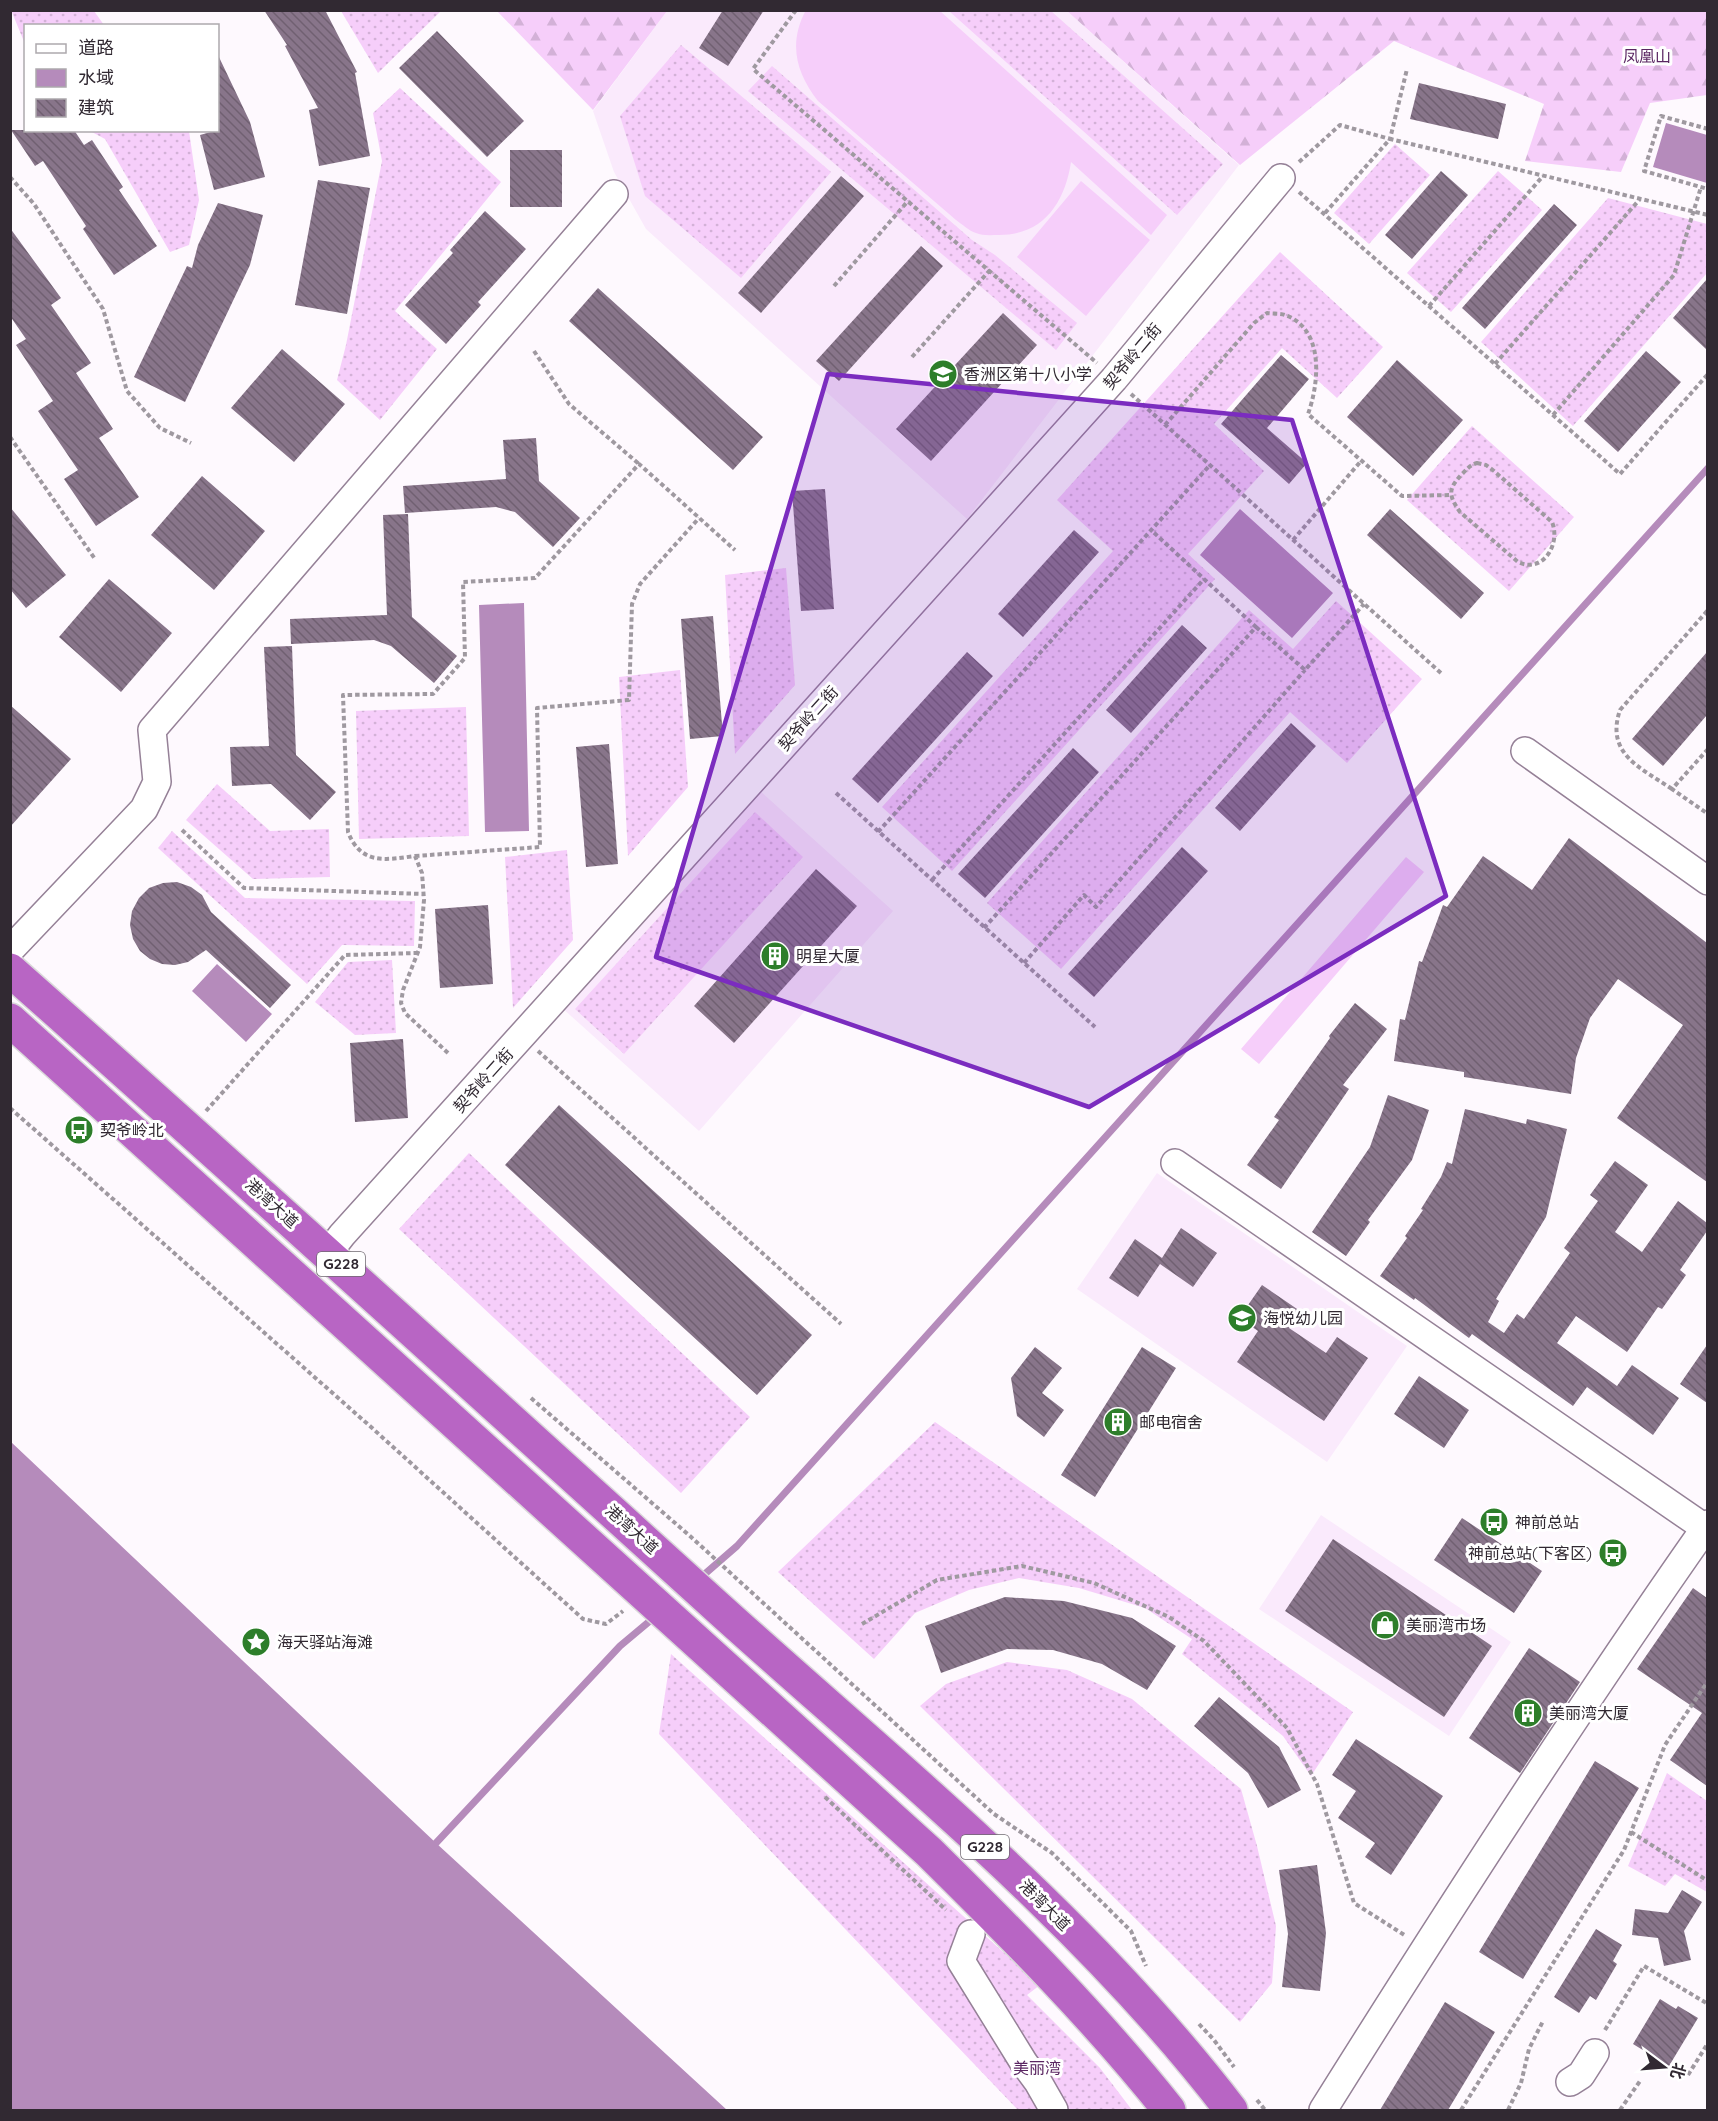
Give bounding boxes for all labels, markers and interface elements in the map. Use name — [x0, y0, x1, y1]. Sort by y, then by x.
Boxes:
legend — [24, 24, 219, 132]
text: 道路 — [78, 36, 114, 59]
park label: 凤凰山 — [1623, 46, 1671, 66]
text: 水域 — [78, 66, 114, 89]
text: 建筑 — [78, 96, 114, 119]
street label: 契爷岭二街 — [1099, 319, 1165, 393]
school or university icon: 香洲区第十八小学 — [927, 358, 959, 390]
place label: 香洲区第十八小学 — [964, 364, 1092, 384]
street label: 契爷岭二街 — [774, 682, 842, 754]
building icon: 明星大厦 — [759, 940, 791, 972]
place label: 明星大厦 — [796, 946, 860, 966]
street label: 契爷岭二街 — [449, 1044, 517, 1116]
bus stop icon: 契爷岭北 — [63, 1114, 95, 1146]
place label: 契爷岭北 — [100, 1120, 164, 1140]
street label: 港湾大道 — [242, 1174, 302, 1232]
road number: G228 — [317, 1252, 365, 1276]
school or university icon: 海悦幼儿园 — [1226, 1302, 1258, 1334]
place label: 海悦幼儿园 — [1263, 1308, 1343, 1328]
building icon: 邮电宿舍 — [1102, 1406, 1134, 1438]
place label: 邮电宿舍 — [1139, 1412, 1203, 1432]
street label: 港湾大道 — [602, 1500, 662, 1558]
bus stop icon: 神前总站 — [1478, 1506, 1510, 1538]
place label: 神前总站 — [1515, 1512, 1579, 1532]
bus stop icon: 神前总站(下客区) — [1597, 1537, 1629, 1569]
place label: 神前总站(下客区) — [1468, 1543, 1592, 1563]
shop icon: 美丽湾市场 — [1369, 1609, 1401, 1641]
place label: 美丽湾市场 — [1406, 1615, 1486, 1635]
place icon: 海天驿站海滩 — [240, 1626, 272, 1658]
place label: 海天驿站海滩 — [277, 1632, 373, 1652]
building icon: 美丽湾大厦 — [1512, 1697, 1544, 1729]
place label: 美丽湾大厦 — [1549, 1703, 1629, 1723]
road number: G228 — [961, 1835, 1009, 1859]
street label: 港湾大道 — [1015, 1875, 1075, 1935]
north arrow — [1634, 2037, 1694, 2097]
park label: 美丽湾 — [1013, 2058, 1061, 2078]
text: 北 — [1667, 2061, 1690, 2082]

